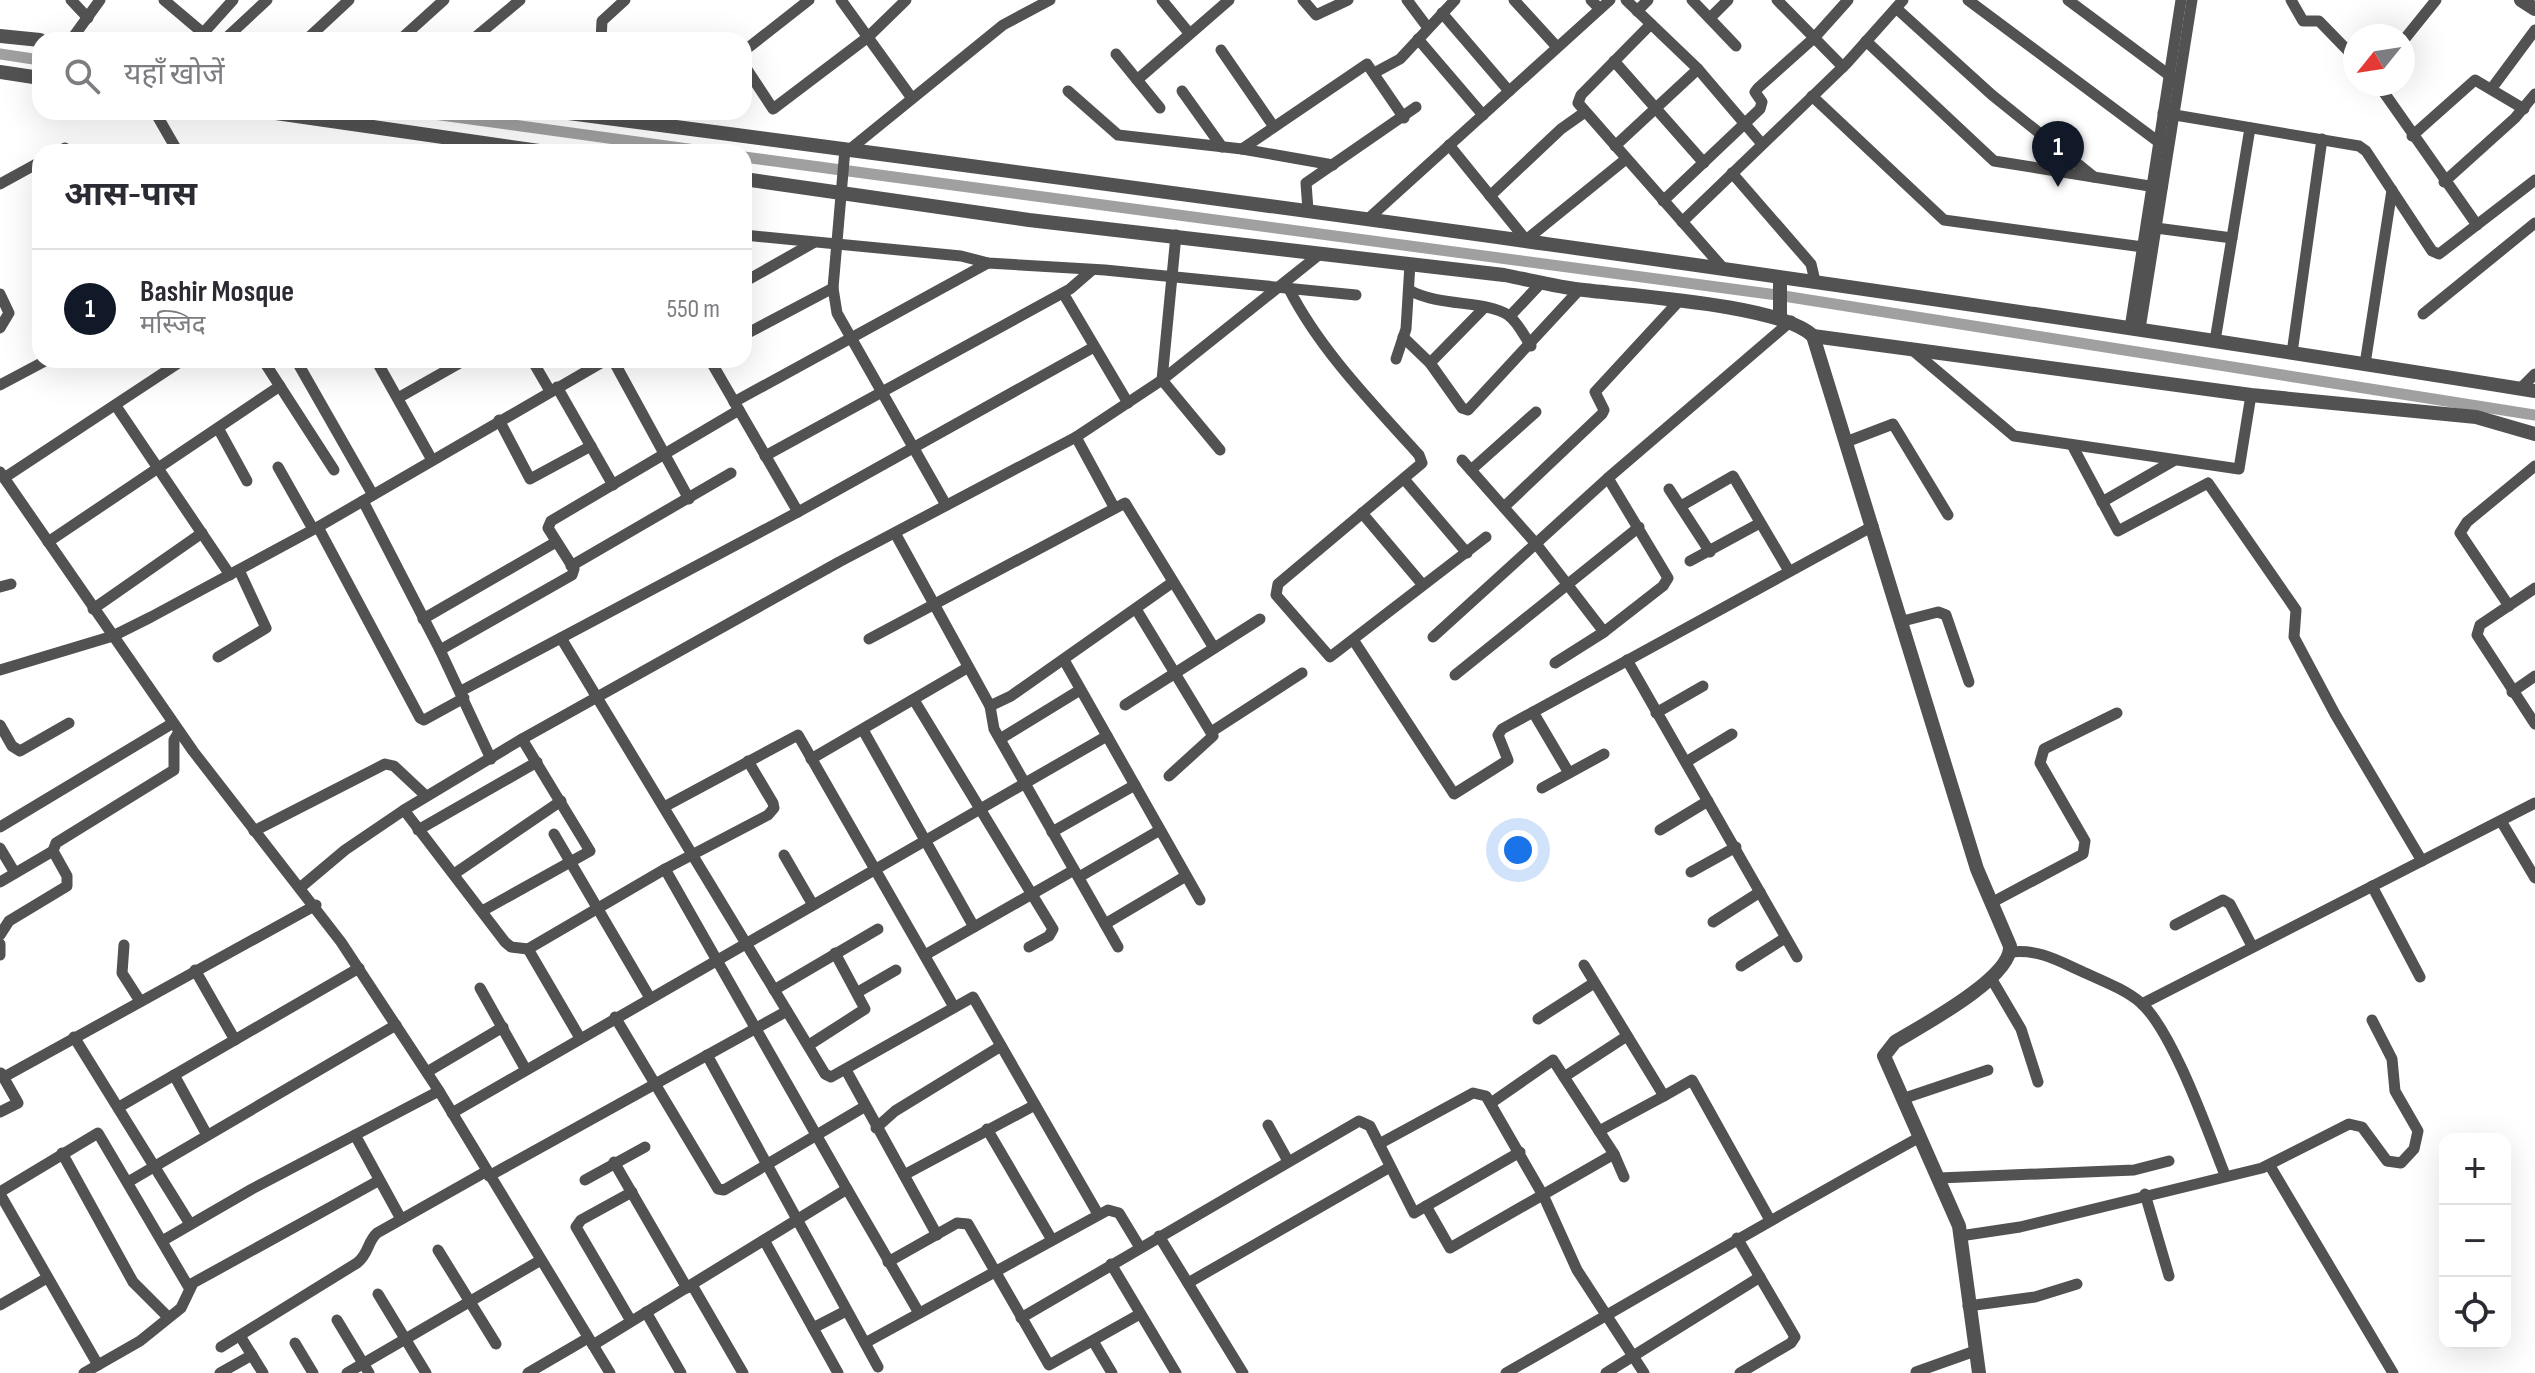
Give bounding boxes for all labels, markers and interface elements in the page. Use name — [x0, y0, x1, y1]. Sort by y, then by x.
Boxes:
north arrow — [2343, 24, 2415, 96]
search box — [32, 32, 752, 120]
icon: search — [60, 54, 104, 98]
text: यहाँ खोजें — [124, 57, 224, 93]
pin: 1 — [2032, 121, 2084, 187]
text: आस-पास — [64, 174, 197, 215]
text: Bashir Mosque — [140, 274, 294, 310]
text: 1 — [85, 294, 95, 325]
text: 550 m — [667, 294, 720, 325]
text: मस्जिद — [140, 310, 206, 341]
your location — [1498, 830, 1538, 870]
map controls — [2439, 1133, 2511, 1349]
button: + — [2439, 1133, 2511, 1205]
button: − — [2439, 1205, 2511, 1277]
button: locate — [2439, 1277, 2511, 1349]

